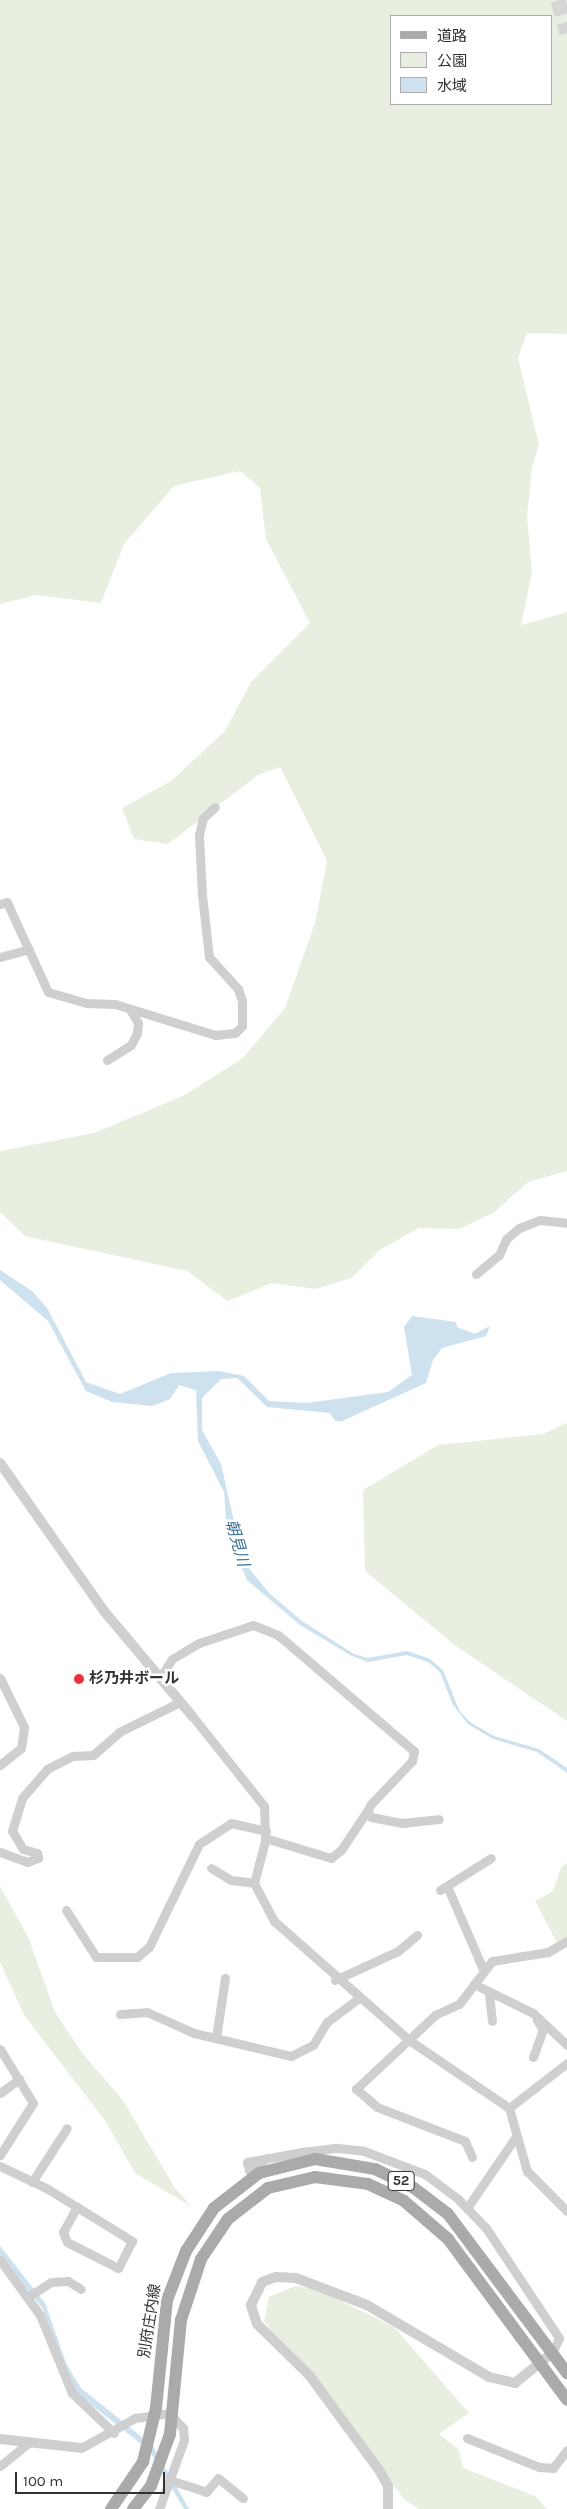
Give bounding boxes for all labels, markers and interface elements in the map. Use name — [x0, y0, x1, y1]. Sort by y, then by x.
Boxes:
legend — [390, 15, 552, 105]
text: 道路 — [437, 27, 467, 45]
text: 公園 — [437, 52, 467, 70]
text: 水域 — [437, 77, 467, 95]
water label: 朝見川 — [221, 1517, 253, 1569]
place label: 杉乃井ボール — [89, 1670, 179, 1688]
marker: 杉乃井ボール — [73, 1673, 85, 1685]
road number: 52 — [387, 2170, 415, 2192]
street label: 別府庄内線 — [135, 2283, 165, 2359]
scale bar — [18, 2462, 168, 2494]
text: 100 m — [23, 2472, 63, 2490]

